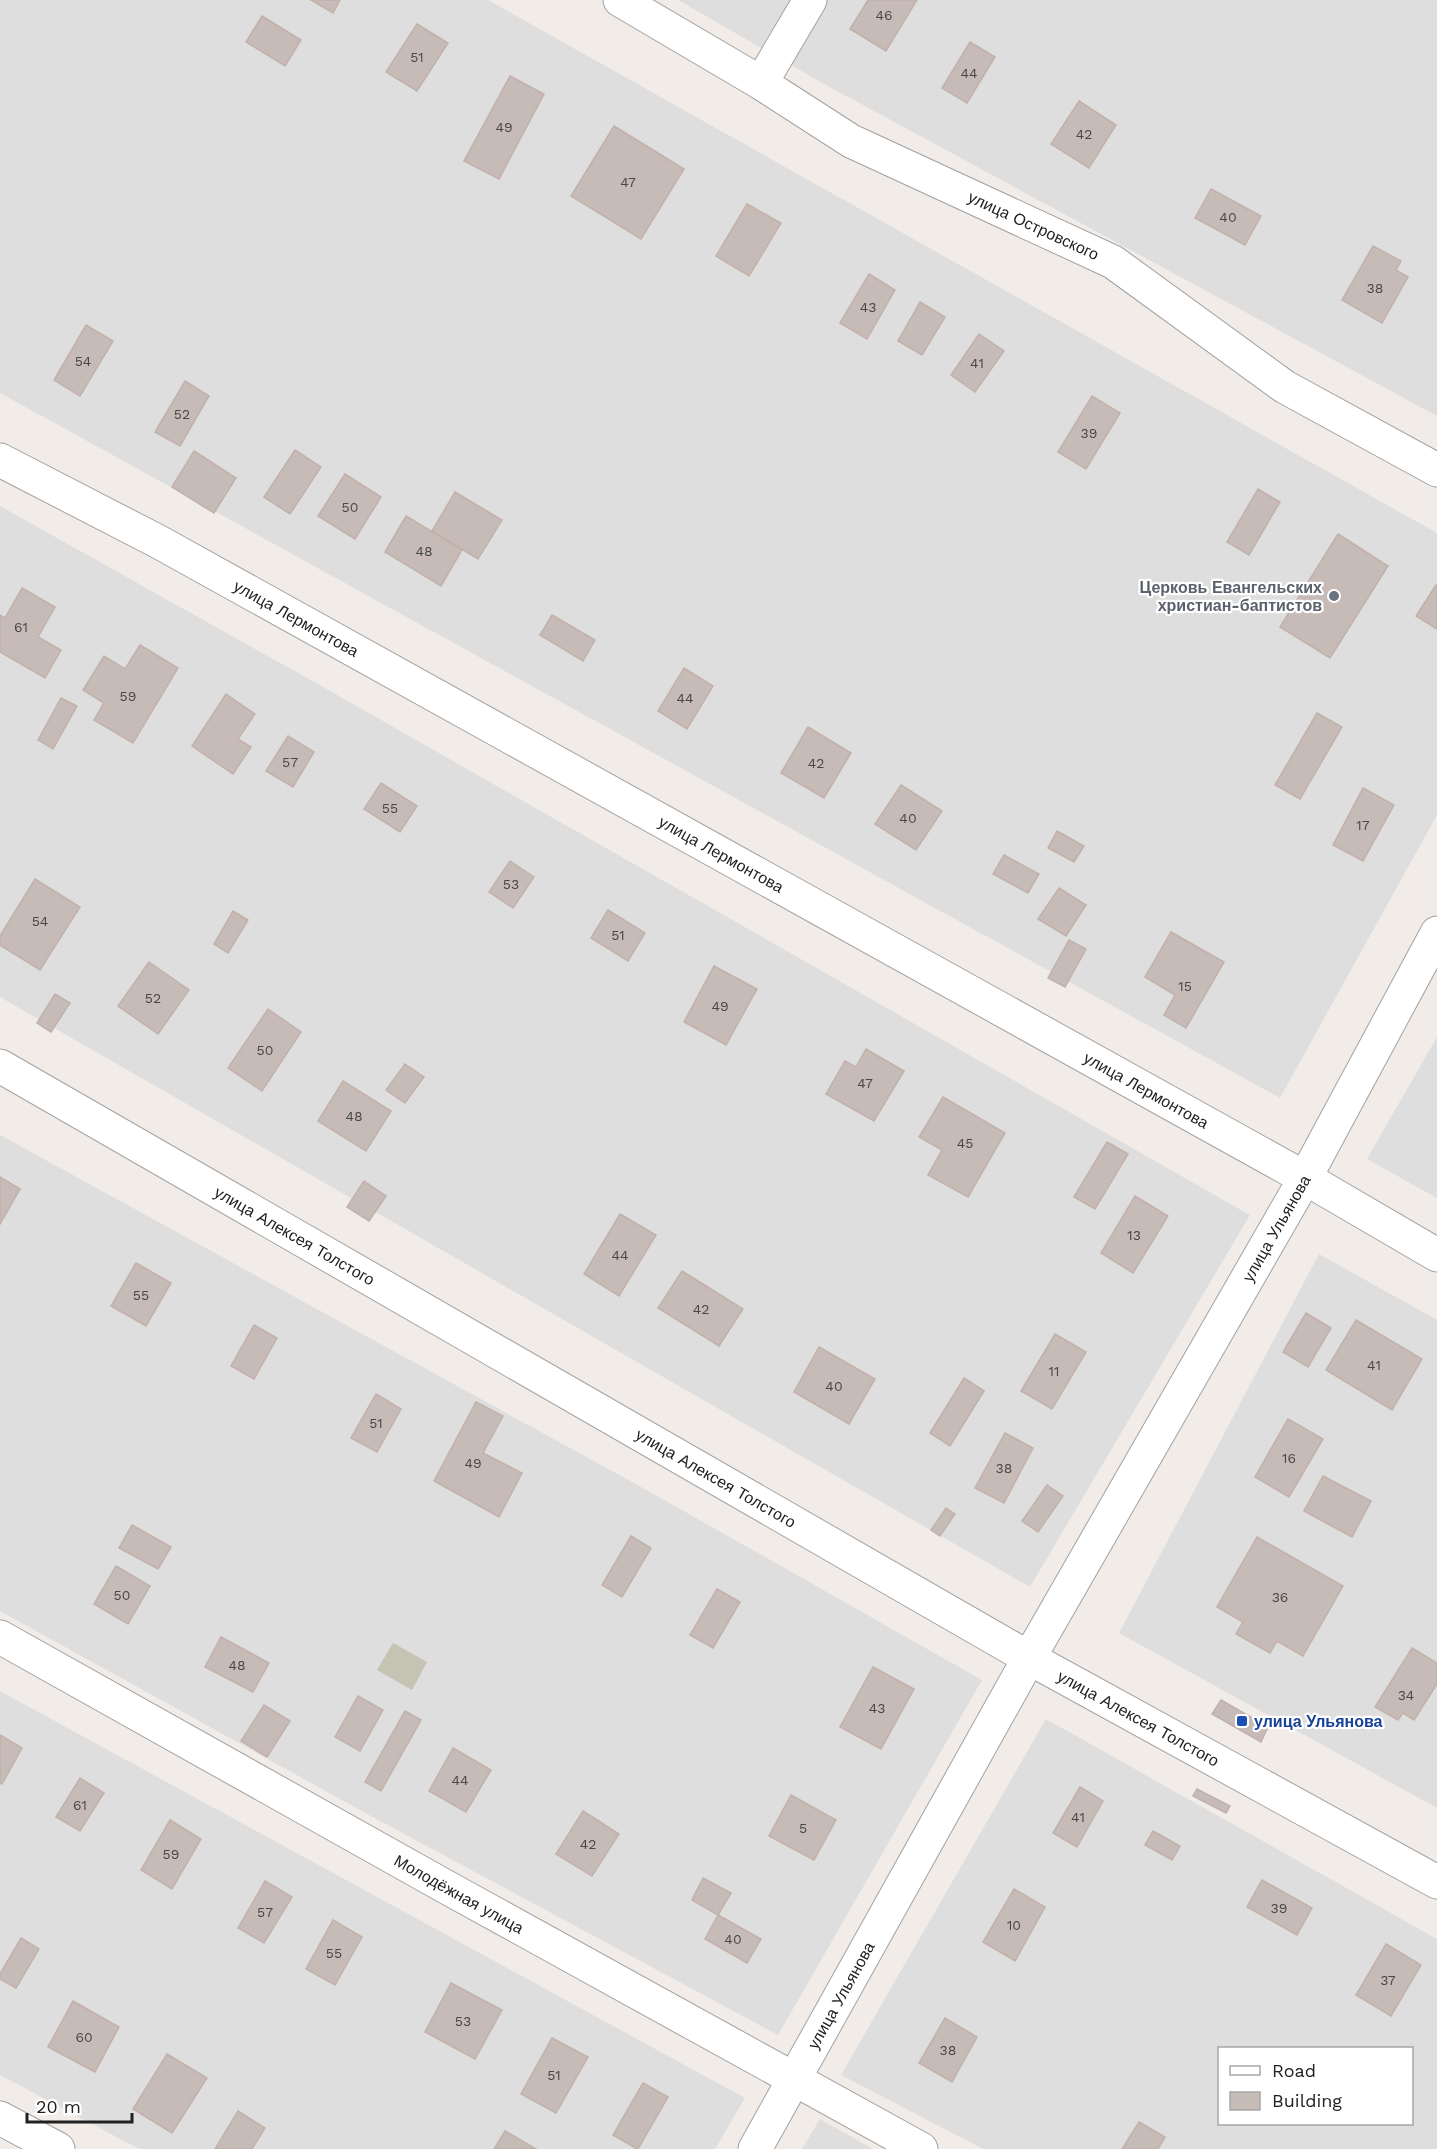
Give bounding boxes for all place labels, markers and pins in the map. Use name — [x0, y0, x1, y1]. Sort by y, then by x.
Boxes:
place label: Церковь Евангельских христиан-баптистов — [1140, 578, 1322, 615]
marker: Церковь Евангельских христиан-баптистов — [1327, 589, 1341, 603]
place label: улица Ульянова — [1254, 1712, 1383, 1731]
marker: улица Ульянова — [1235, 1714, 1249, 1728]

